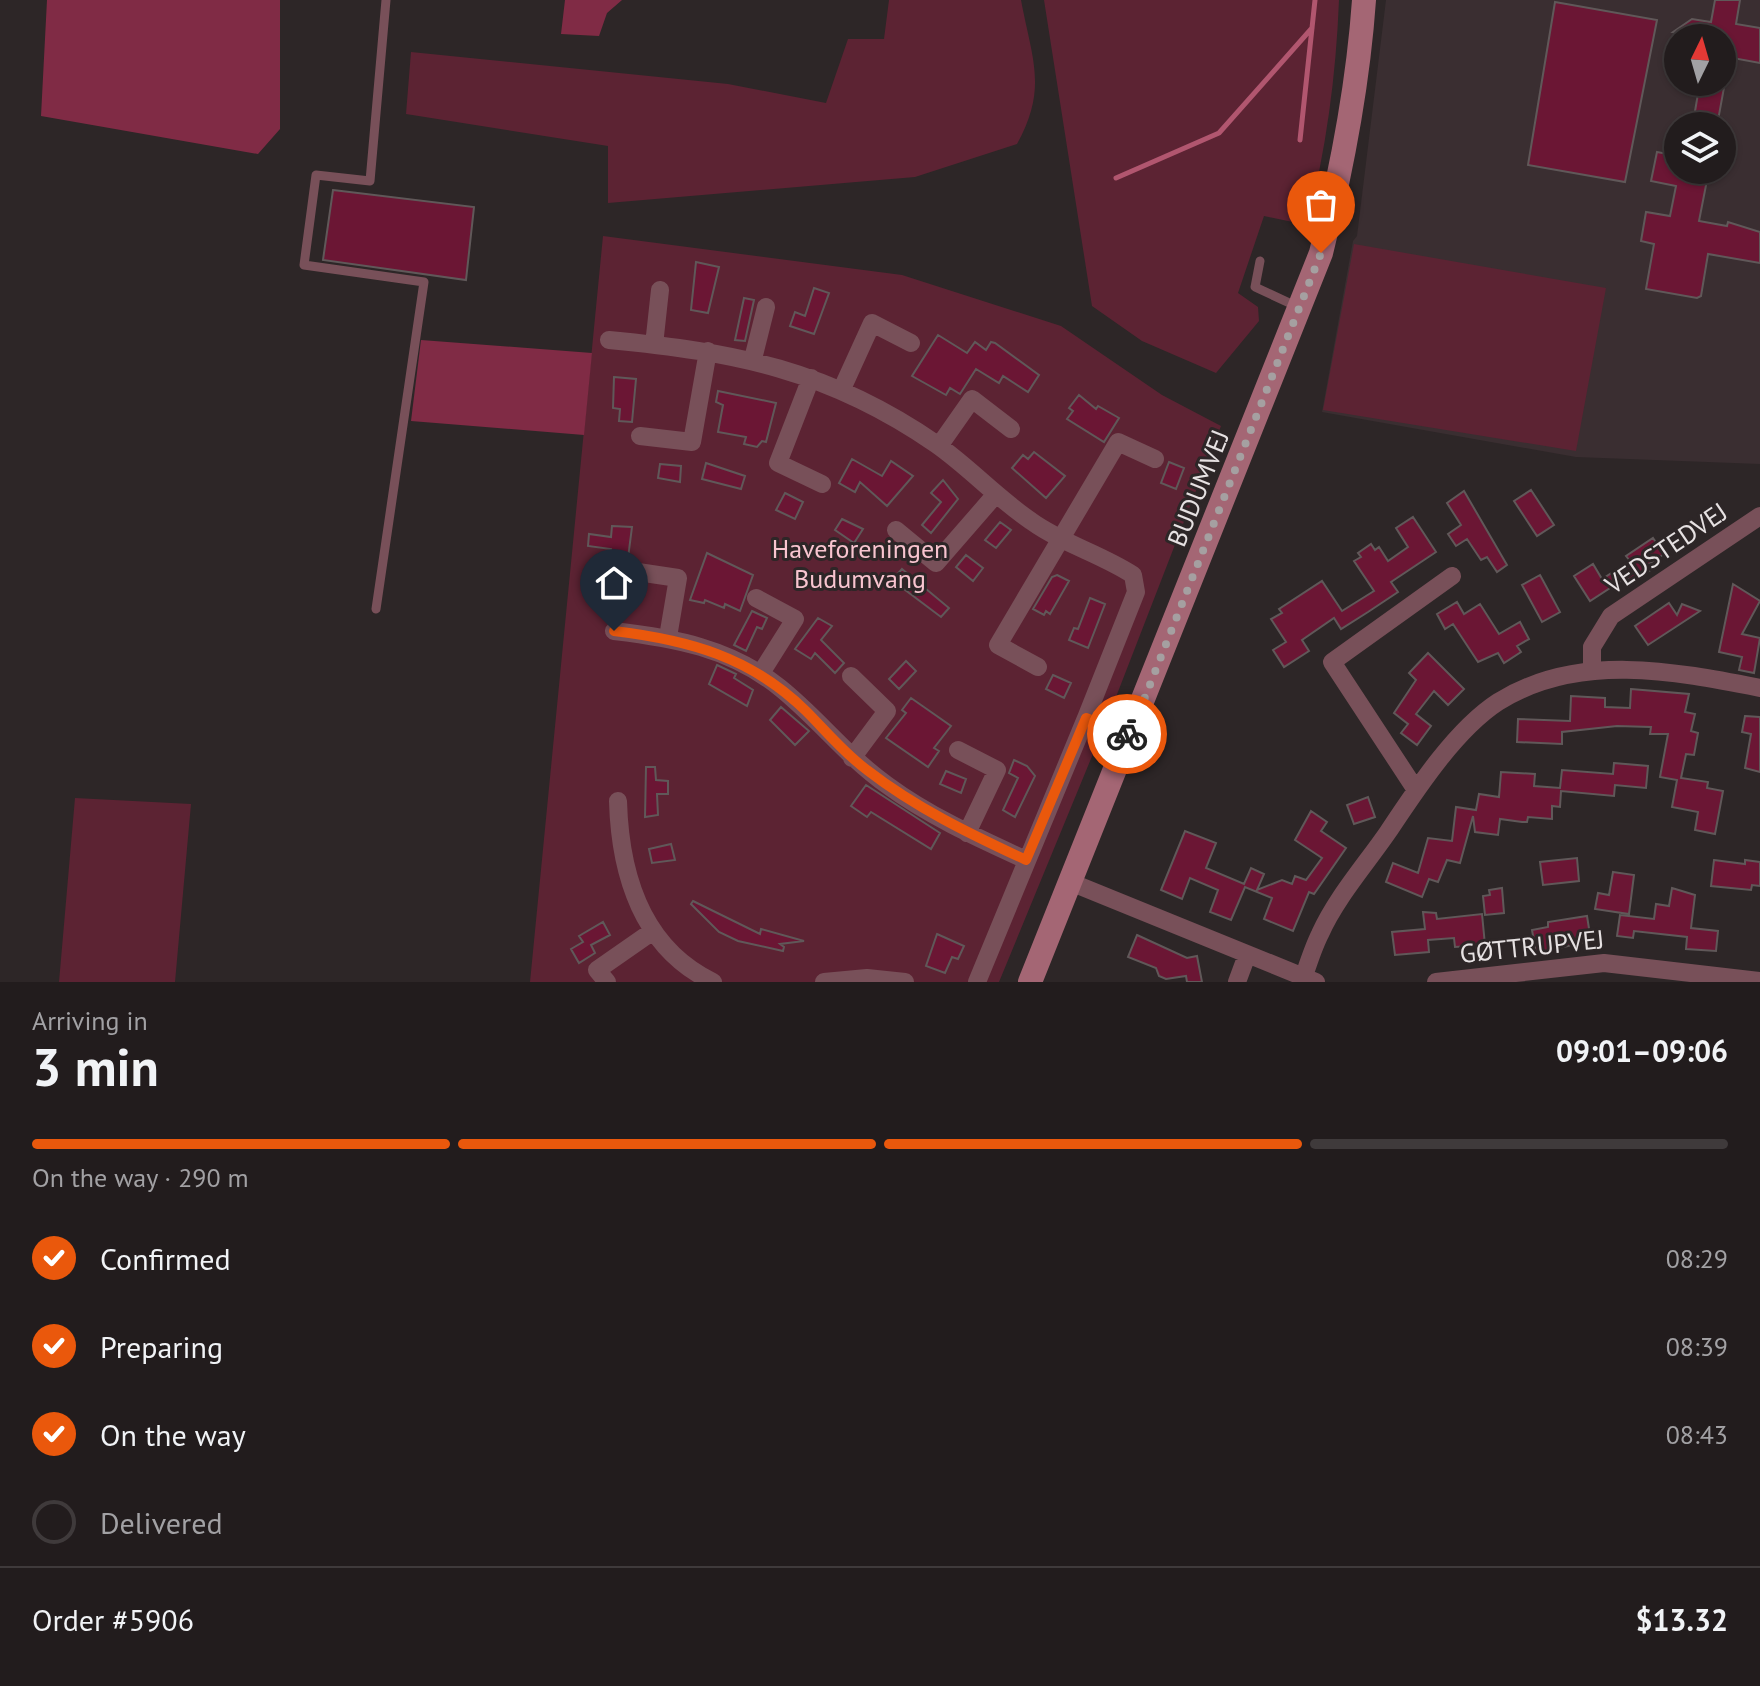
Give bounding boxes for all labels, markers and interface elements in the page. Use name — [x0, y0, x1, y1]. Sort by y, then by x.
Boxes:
north arrow — [1664, 24, 1736, 96]
map controls — [1664, 24, 1736, 184]
button: layers — [1664, 112, 1736, 184]
pin — [1287, 171, 1355, 253]
icon: bag — [1299, 183, 1343, 227]
street label: BUDUMVEJ — [1160, 425, 1236, 551]
street label: VEDSTEDVEJ — [1598, 495, 1733, 602]
park label: Haveforeningen Budumvang — [772, 532, 948, 595]
pin — [580, 549, 648, 631]
icon: home — [592, 561, 636, 605]
courier — [1087, 694, 1167, 774]
icon: bike — [1105, 712, 1149, 756]
street label: GØTTRUPVEJ — [1458, 922, 1606, 970]
text: Arriving in — [32, 1004, 148, 1037]
text: 09:01–09:06 — [1556, 1031, 1728, 1070]
text: 3 min — [32, 1033, 159, 1100]
text: On the way · 290 m — [32, 1161, 249, 1194]
icon: check — [32, 1236, 76, 1280]
text: Confirmed — [100, 1239, 231, 1278]
text: 08:29 — [1666, 1242, 1728, 1275]
icon: check — [32, 1324, 76, 1368]
text: Preparing — [100, 1327, 223, 1366]
text: 08:39 — [1666, 1330, 1728, 1363]
icon: check — [32, 1412, 76, 1456]
text: On the way — [100, 1415, 246, 1454]
text: 08:43 — [1666, 1418, 1728, 1451]
text: Delivered — [100, 1503, 223, 1542]
text: Order #5906 — [32, 1600, 194, 1639]
text: $13.32 — [1636, 1600, 1728, 1639]

